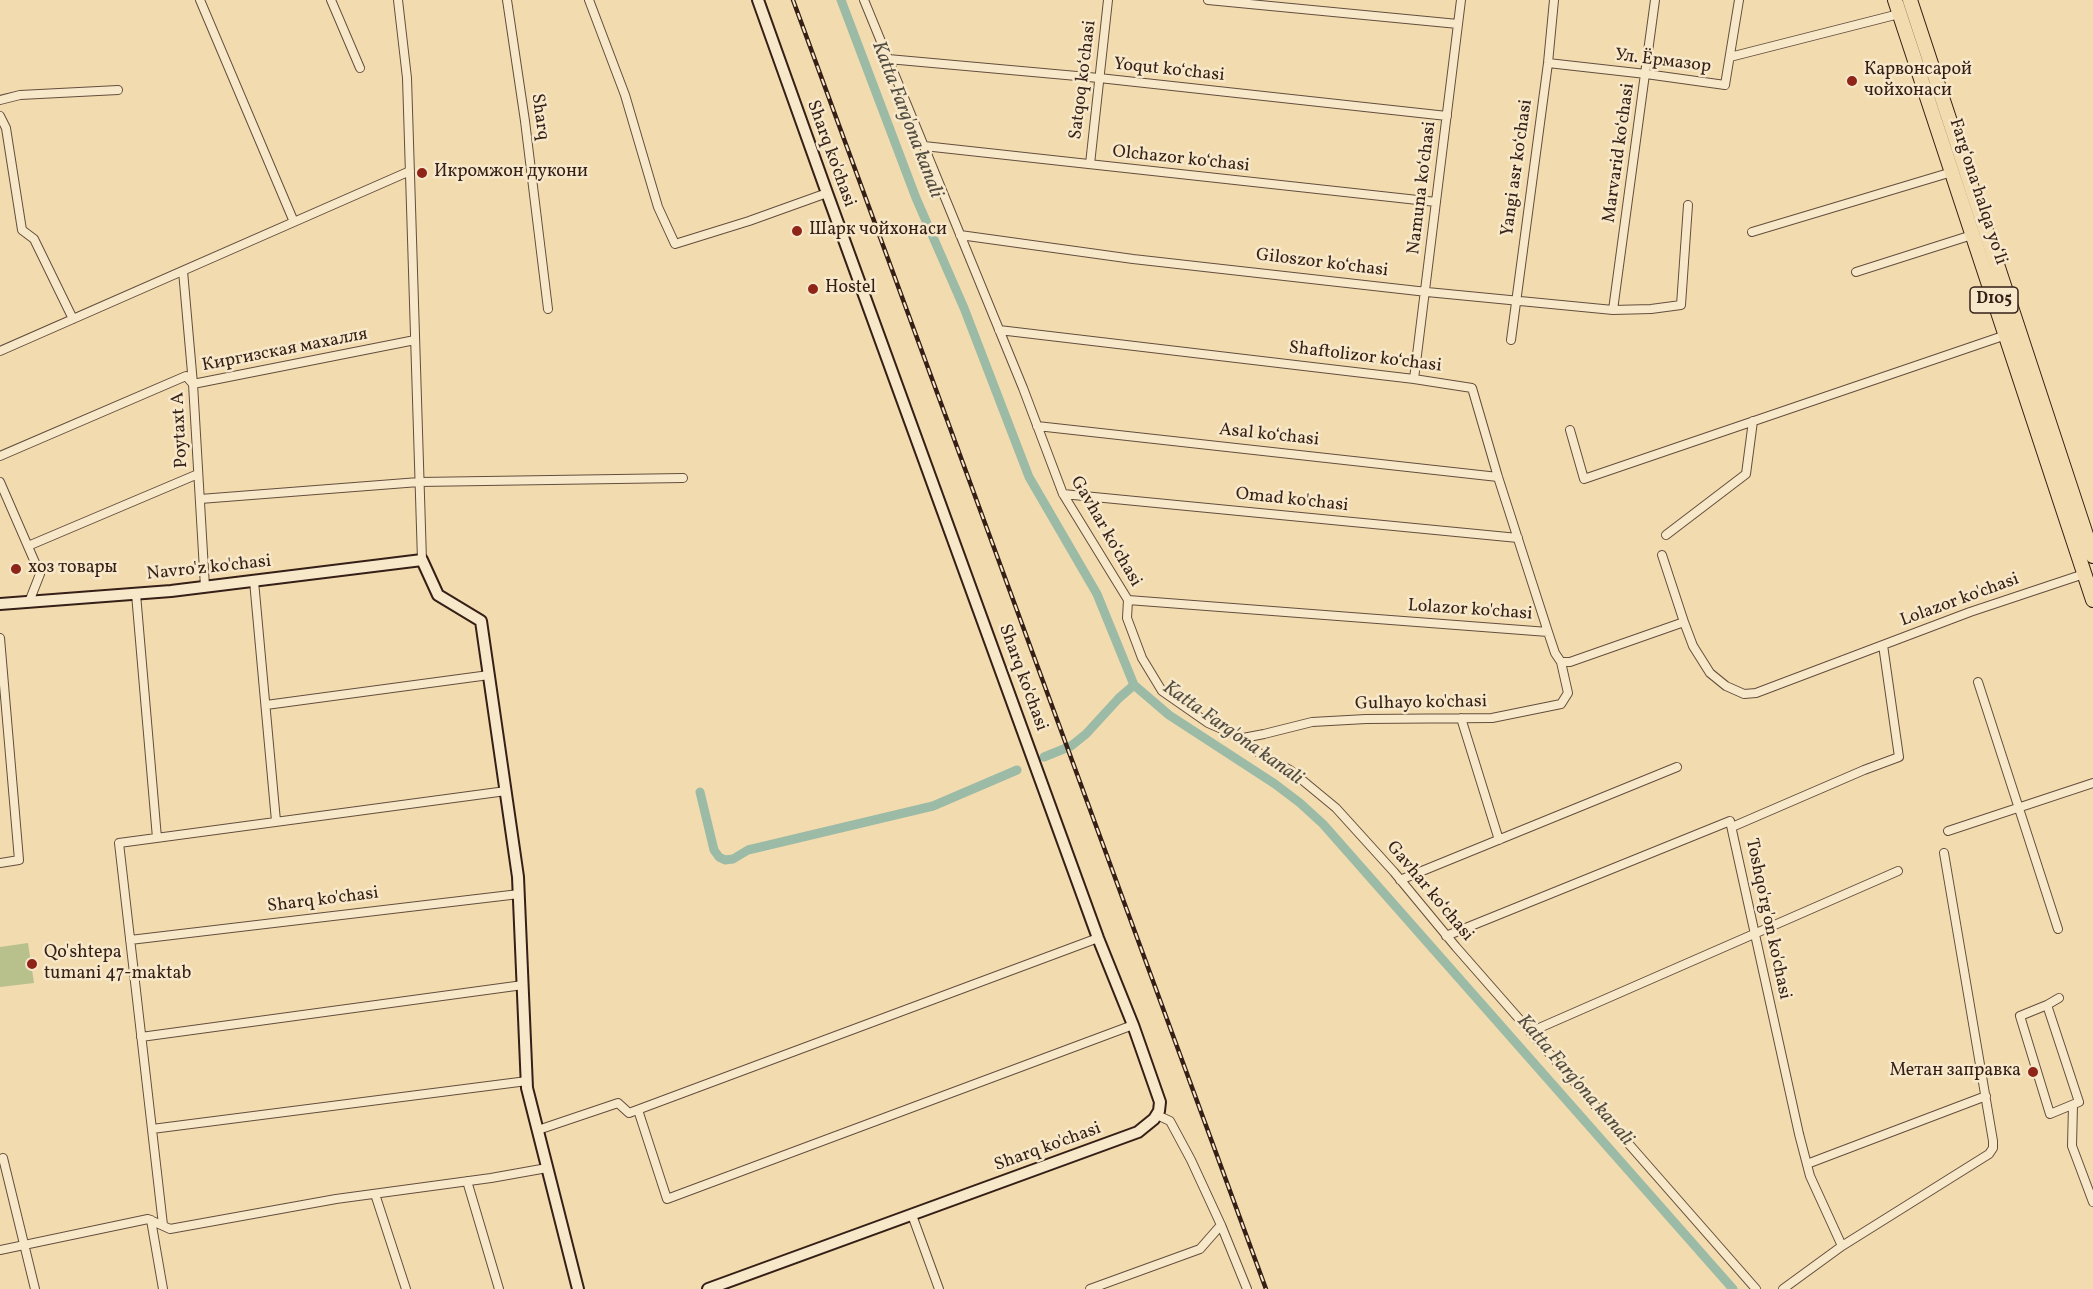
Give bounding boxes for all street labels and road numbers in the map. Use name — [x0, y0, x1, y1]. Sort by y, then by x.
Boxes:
street label: Satqoq koʻchasi — [1066, 19, 1102, 141]
street label: Ул. Ёрмазор — [1614, 45, 1712, 79]
street label: Yoqut koʻchasi — [1112, 54, 1226, 88]
street label: Marvarid koʻchasi — [1600, 82, 1640, 224]
street label: Sharq — [525, 92, 553, 142]
street label: Sharq ko'chasi — [801, 98, 859, 210]
street label: Yangi asr koʻchasi — [1498, 98, 1538, 238]
street label: Farg‘ona halqa yo‘li — [1943, 116, 2011, 268]
street label: Namuna koʻchasi — [1404, 120, 1442, 256]
street label: Olchazor koʻchasi — [1111, 142, 1251, 178]
street label: Giloszor koʻchasi — [1255, 245, 1389, 283]
road number: D105 — [1970, 287, 2018, 313]
street label: Киргизская махалля — [200, 324, 370, 378]
street label: Shaftolizor koʻchasi — [1287, 338, 1443, 378]
street label: Poytaxt A — [168, 391, 194, 469]
street label: Asal koʻchasi — [1218, 420, 1320, 452]
street label: Gavhar koʻchasi — [1065, 473, 1145, 591]
street label: Omad ko'chasi — [1235, 484, 1349, 518]
street label: Navro'z ko'chasi — [146, 552, 272, 586]
street label: Lolazor ko'chasi — [1898, 569, 2022, 633]
street label: Lolazor ko'chasi — [1407, 596, 1533, 626]
street label: Sharq ko'chasi — [993, 622, 1051, 734]
street label: Gulhayo ko'chasi — [1355, 692, 1487, 716]
street label: Toshqo'rg'on ko'chasi — [1739, 836, 1795, 1002]
street label: Gavhar koʻchasi — [1381, 837, 1477, 947]
street label: Sharq ko'chasi — [266, 883, 380, 919]
street label: Sharq ko'chasi — [992, 1119, 1104, 1177]

